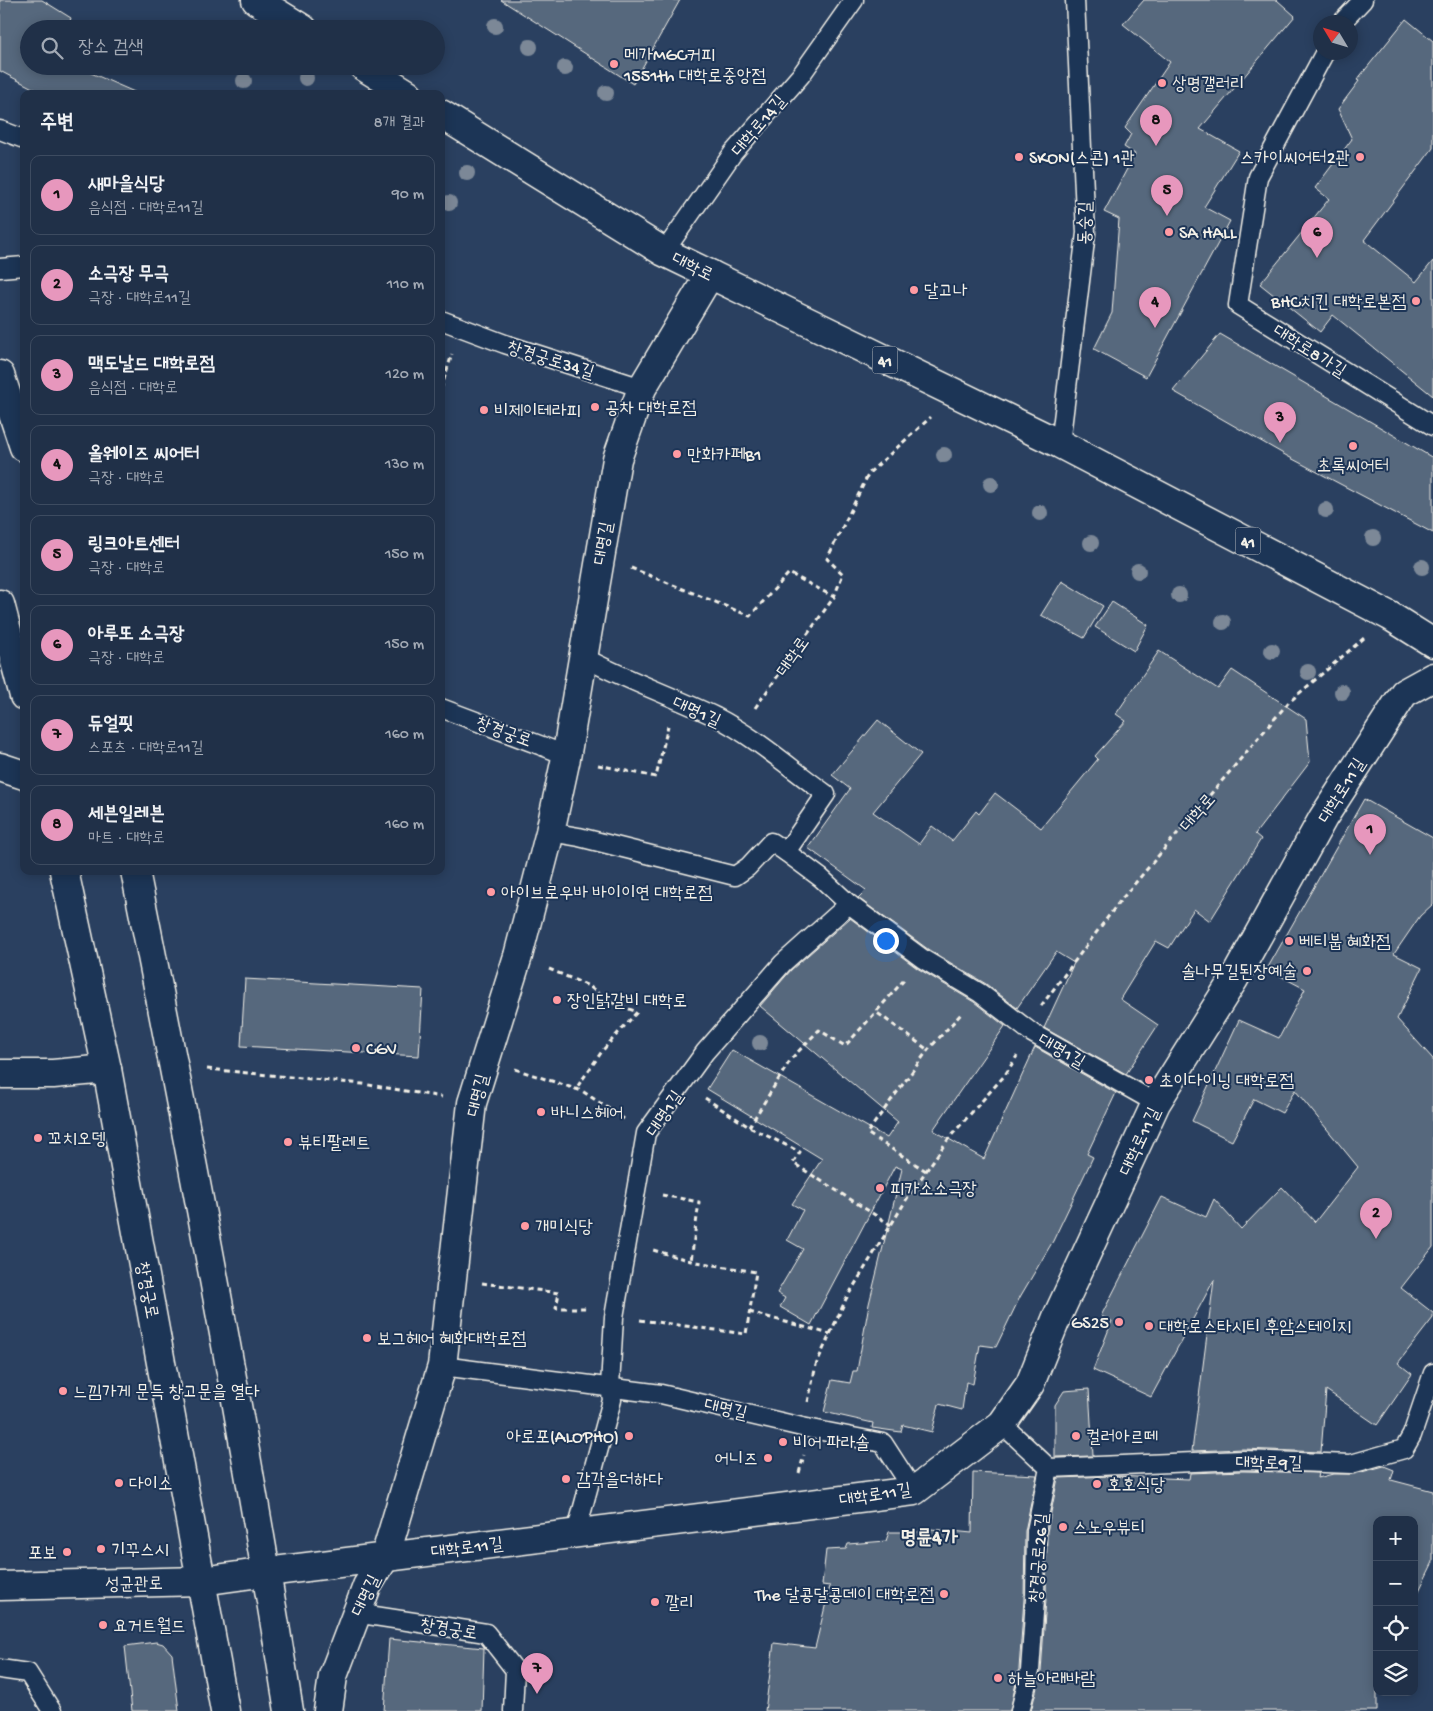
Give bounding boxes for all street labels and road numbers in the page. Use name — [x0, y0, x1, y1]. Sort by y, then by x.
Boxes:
street label: 대학로14길 — [728, 91, 792, 162]
street label: 동숭길 — [1076, 201, 1097, 245]
street label: 대학로 — [668, 249, 716, 287]
street label: 대학로8가길 — [1268, 321, 1350, 383]
street label: 창경궁로34길 — [504, 338, 597, 385]
road number: 41 — [872, 346, 898, 374]
street label: 대명길 — [590, 520, 619, 567]
road number: 41 — [1236, 528, 1260, 554]
street label: 대학로 — [773, 634, 815, 681]
street label: 대명1길 — [669, 693, 724, 733]
street label: 창경궁로 — [472, 714, 534, 753]
street label: 대학로11길 — [1315, 755, 1371, 828]
street label: 대학로 — [1177, 790, 1221, 837]
street label: 대명1길 — [1034, 1030, 1088, 1074]
street label: 대명길 — [464, 1071, 495, 1119]
street label: 대명1길 — [643, 1087, 689, 1141]
street label: 대학로11길 — [1116, 1104, 1166, 1179]
street label: 창경궁로 — [130, 1260, 161, 1321]
street label: 대명길 — [702, 1395, 749, 1426]
street label: 대학로9길 — [1235, 1453, 1303, 1476]
street label: 대학로11길 — [838, 1480, 913, 1513]
street label: 창경궁로26길 — [1027, 1512, 1054, 1604]
street label: 대학로11길 — [430, 1535, 505, 1564]
street label: 대명길 — [348, 1572, 386, 1620]
street label: 성균관로 — [105, 1574, 163, 1597]
street label: 창경궁로 — [418, 1616, 479, 1645]

